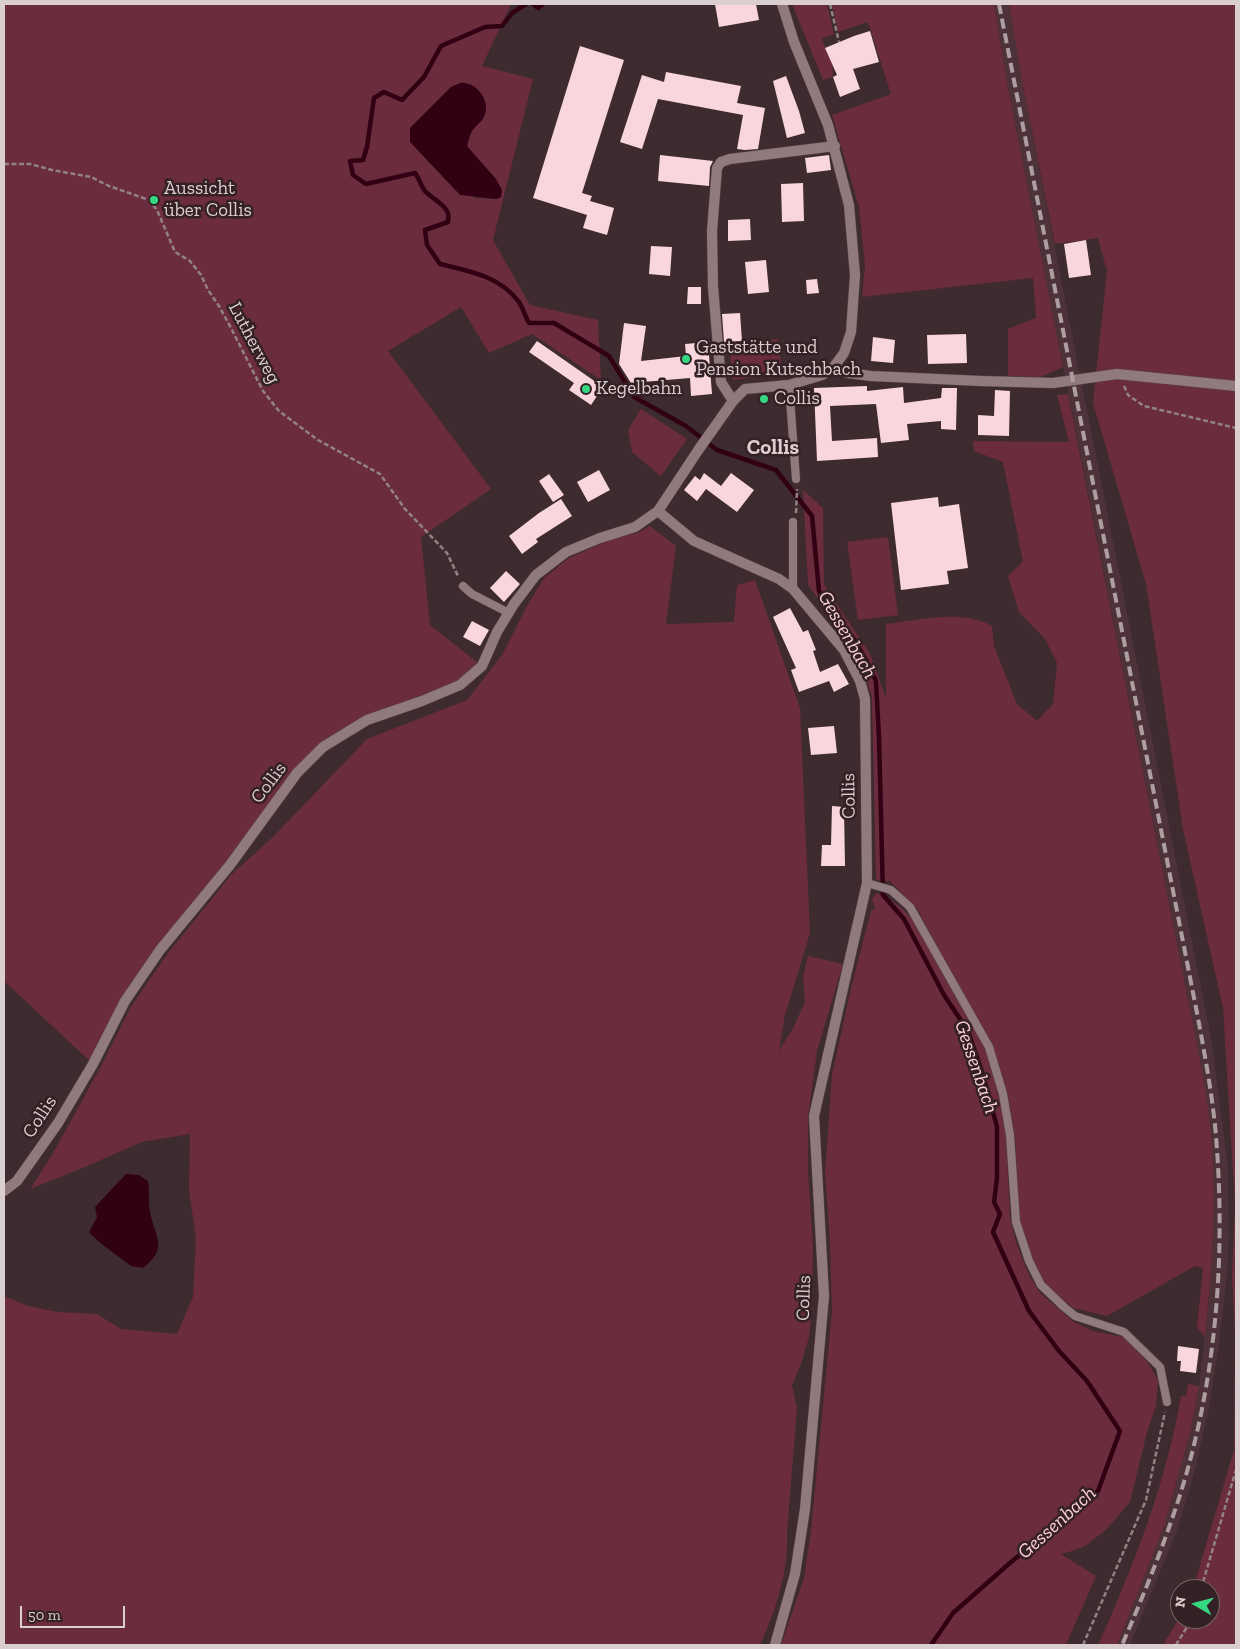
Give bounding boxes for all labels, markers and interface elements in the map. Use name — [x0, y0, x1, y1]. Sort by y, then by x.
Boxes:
place label: Aussicht über Collis — [164, 178, 252, 222]
marker: Aussicht über Collis — [148, 194, 160, 206]
street label: Lutherweg — [223, 298, 285, 388]
place label: Gaststätte und Pension Kutschbach — [696, 337, 861, 381]
marker: Gaststätte und Pension Kutschbach — [680, 353, 692, 365]
place label: Kegelbahn — [596, 378, 682, 400]
marker: Kegelbahn — [580, 383, 592, 395]
place label: Collis — [774, 388, 820, 410]
marker: Collis — [758, 393, 770, 405]
district label: Collis — [747, 435, 799, 461]
water label: Gessenbach — [812, 587, 882, 683]
street label: Collis — [246, 758, 292, 808]
street label: Collis — [837, 773, 861, 819]
water label: Gessenbach — [949, 1017, 1003, 1117]
street label: Collis — [18, 1092, 62, 1142]
street label: Collis — [792, 1275, 816, 1321]
water label: Gessenbach — [1013, 1482, 1101, 1564]
north arrow — [1170, 1579, 1220, 1629]
scale bar — [22, 1596, 128, 1628]
text: N — [1171, 1596, 1190, 1608]
text: 50 m — [28, 1606, 61, 1624]

